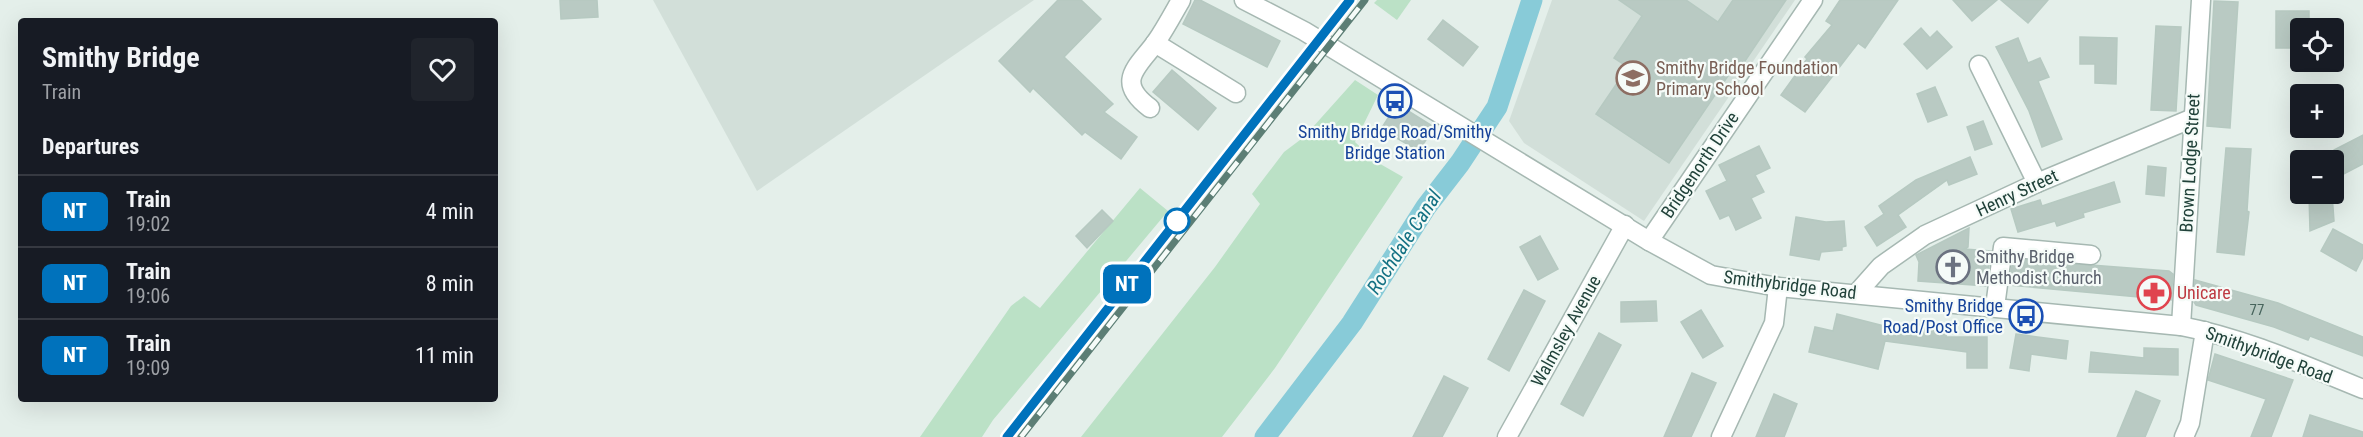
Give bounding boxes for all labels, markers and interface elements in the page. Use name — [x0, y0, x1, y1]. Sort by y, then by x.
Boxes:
map controls — [2290, 18, 2344, 204]
button: locate — [2290, 18, 2344, 72]
button: heart — [411, 38, 474, 101]
text: Smithy Bridge — [42, 41, 200, 74]
place label: Smithy Bridge Foundation Primary School — [1656, 57, 1838, 99]
school or university icon: Smithy Bridge Foundation Primary School — [1615, 60, 1651, 96]
text: Train — [42, 80, 81, 104]
bus stop icon: Smithy Bridge Road/Smithy Bridge Station — [1377, 83, 1413, 119]
button: + — [2290, 84, 2344, 138]
street label: Brown Lodge Street — [2175, 93, 2204, 233]
street label: Bridgenorth Drive — [1656, 108, 1743, 222]
place label: Smithy Bridge Road/Smithy Bridge Station — [1298, 121, 1492, 163]
text: Departures — [42, 134, 139, 159]
button: − — [2290, 150, 2344, 204]
street label: Henry Street — [1973, 164, 2061, 221]
water label: Rochdale Canal — [1362, 185, 1447, 298]
text: Train — [126, 187, 171, 212]
text: NT — [63, 199, 87, 223]
text: 4 min — [426, 199, 474, 224]
unlabelled marker — [1164, 208, 1190, 234]
text: 19:02 — [126, 212, 170, 236]
place label: Smithy Bridge Methodist Church — [1976, 246, 2102, 288]
church icon: Smithy Bridge Methodist Church — [1935, 249, 1971, 285]
text: Train — [126, 259, 171, 284]
line badge: NT — [1100, 264, 1154, 304]
street label: Smithybridge Road — [1723, 266, 1858, 303]
text: NT — [63, 271, 87, 295]
text: 8 min — [426, 271, 474, 296]
text: NT — [1115, 272, 1139, 296]
street label: Walmsley Avenue — [1526, 272, 1605, 390]
pharmacy icon: Unicare — [2136, 275, 2172, 311]
place label: Unicare — [2177, 282, 2231, 303]
text: 19:06 — [126, 284, 170, 308]
place label: Smithy Bridge Road/Post Office — [1883, 295, 2003, 337]
bus stop icon: Smithy Bridge Road/Post Office — [2008, 298, 2044, 334]
house number: 77 — [2250, 301, 2264, 319]
street label: Smithybridge Road — [2203, 322, 2336, 387]
text: Train — [126, 331, 171, 356]
text: NT — [63, 343, 87, 367]
text: 11 min — [415, 343, 474, 368]
text: 19:09 — [126, 356, 170, 380]

